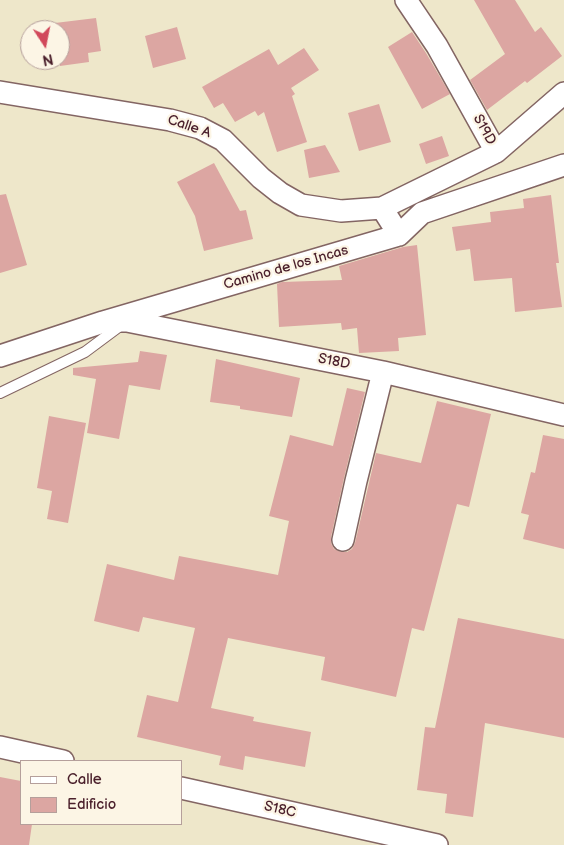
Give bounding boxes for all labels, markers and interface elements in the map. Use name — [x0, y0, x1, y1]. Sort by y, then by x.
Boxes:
north arrow — [20, 20, 70, 70]
text: N — [41, 50, 55, 69]
street label: Calle A — [165, 112, 213, 142]
street label: S19D — [469, 112, 499, 148]
street label: Camino de los Incas — [222, 242, 350, 294]
street label: S18D — [317, 351, 351, 373]
legend — [20, 760, 182, 825]
text: Calle — [67, 770, 102, 789]
text: Edificio — [67, 795, 116, 814]
street label: S18C — [263, 798, 297, 822]

